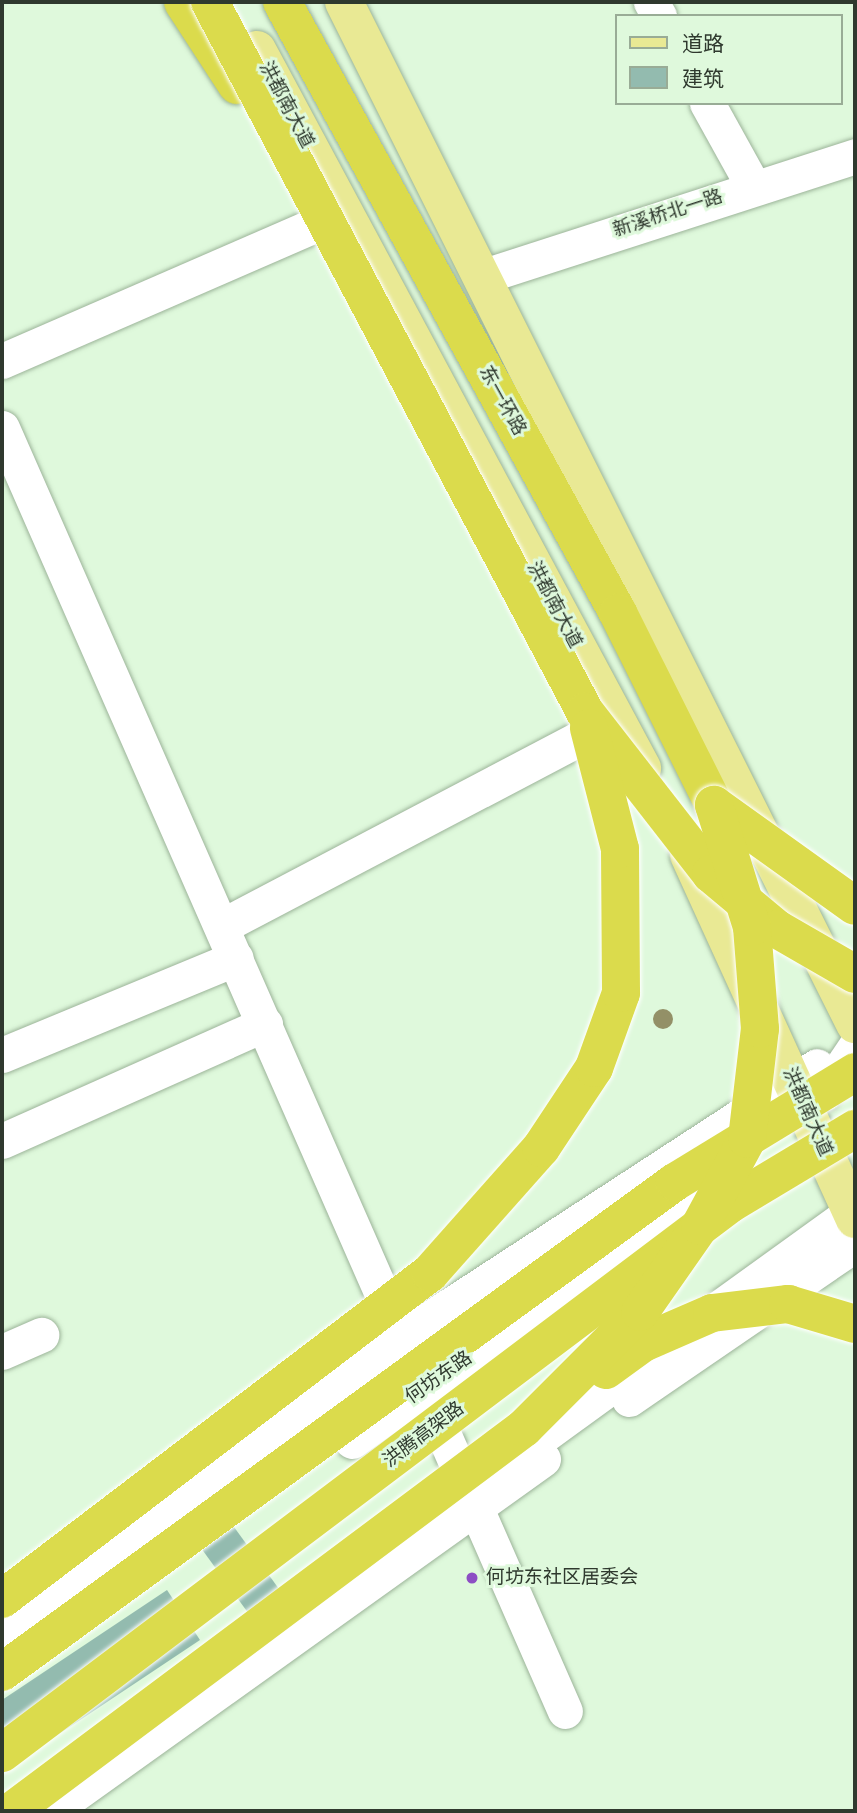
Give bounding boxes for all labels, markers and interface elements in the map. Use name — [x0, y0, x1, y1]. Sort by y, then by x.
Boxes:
legend — [616, 14, 843, 105]
text: 道路 — [682, 29, 724, 59]
street label: 洪都南大道 — [254, 58, 318, 152]
text: 建筑 — [682, 64, 724, 94]
street label: 新溪桥北一路 — [610, 186, 726, 242]
street label: 东一环路 — [474, 362, 530, 440]
street label: 洪都南大道 — [522, 558, 586, 652]
street label: 洪都南大道 — [777, 1064, 837, 1160]
street label: 何坊东路 — [401, 1347, 477, 1409]
street label: 洪腾高架路 — [379, 1397, 469, 1473]
place label: 何坊东社区居委会 — [486, 1567, 638, 1589]
marker: 何坊东社区居委会 — [464, 1570, 480, 1586]

